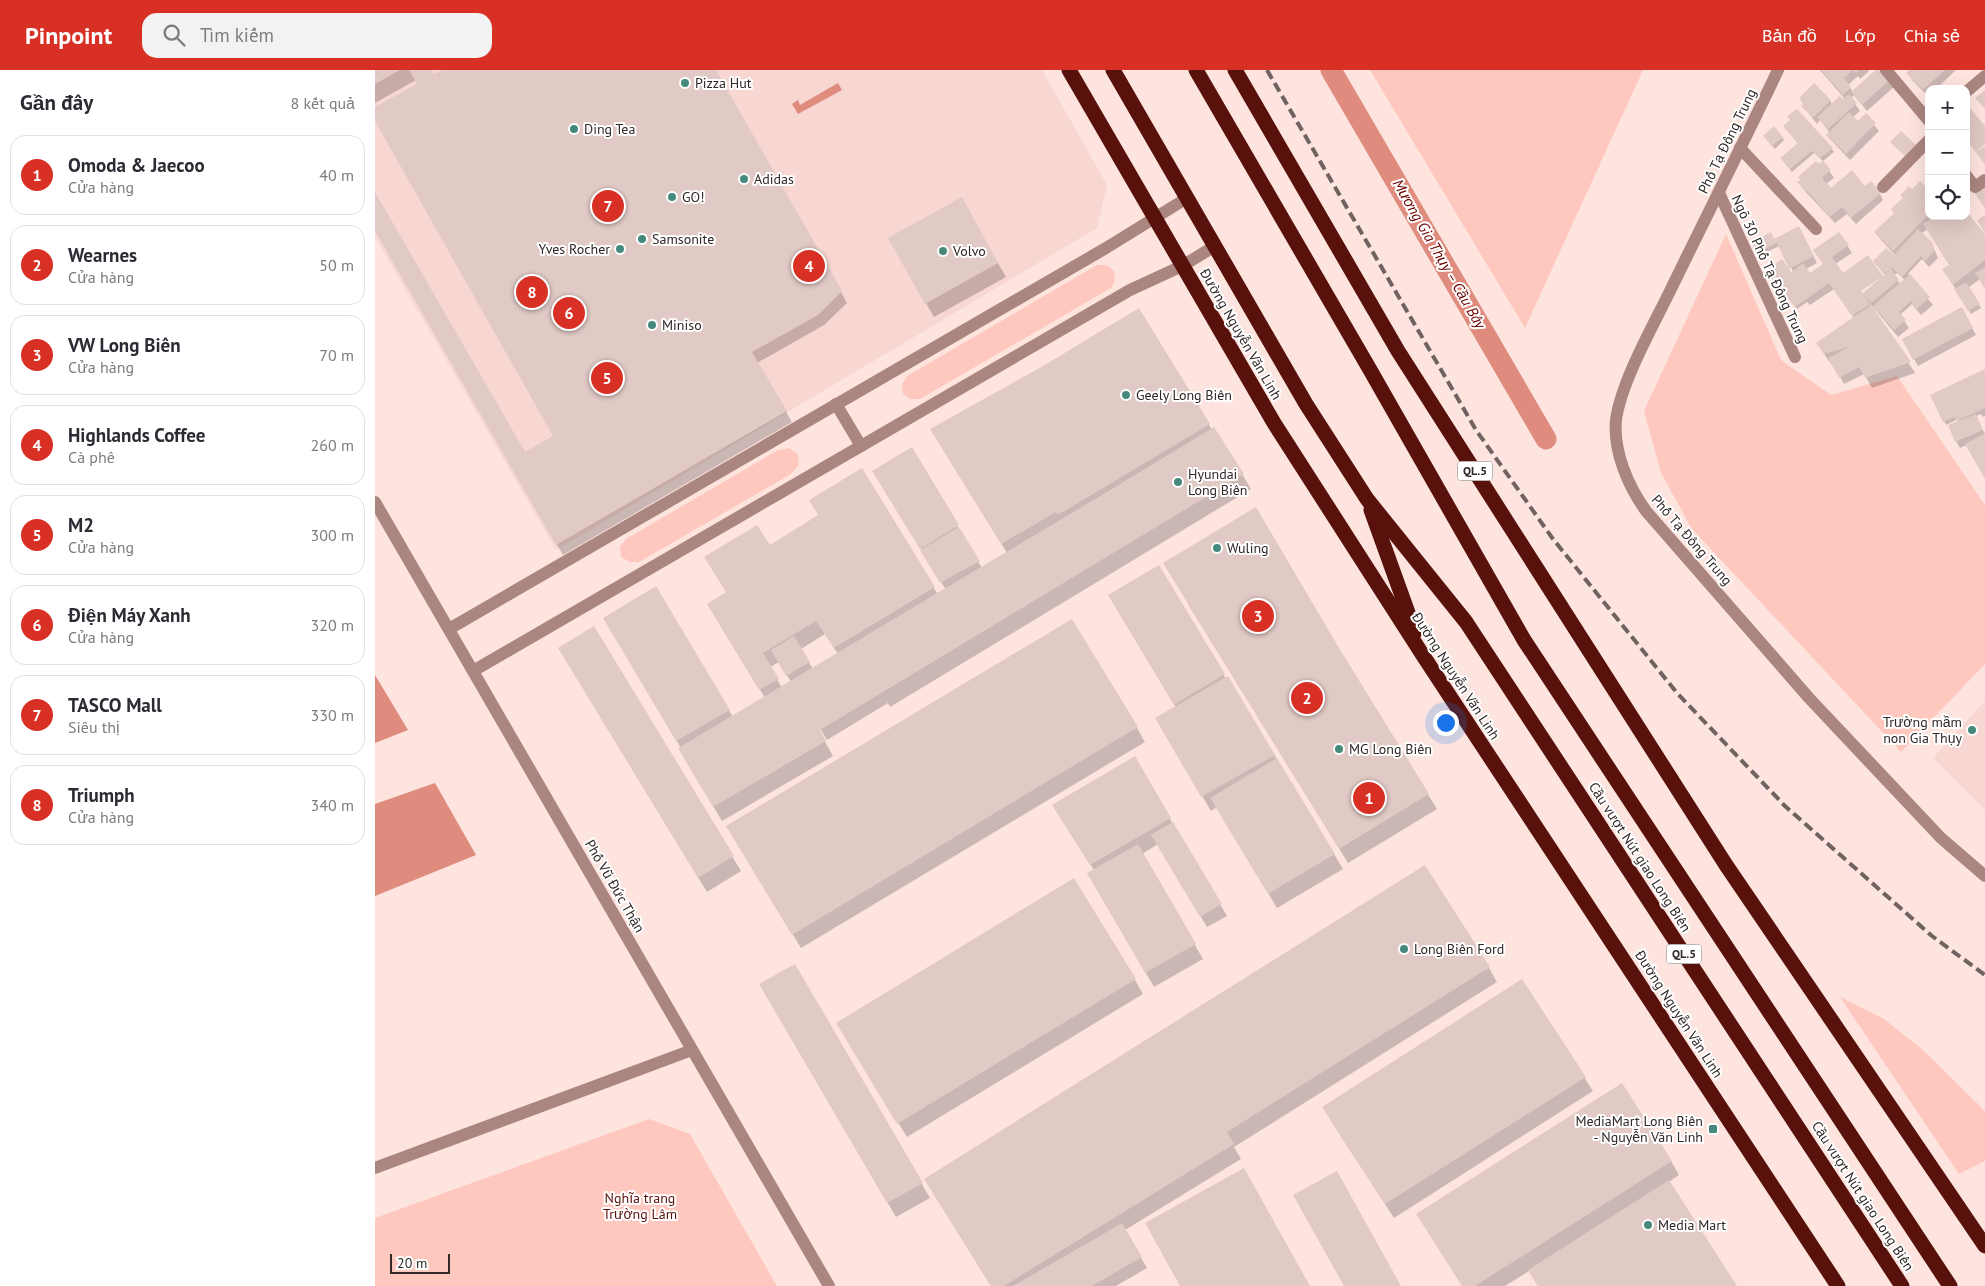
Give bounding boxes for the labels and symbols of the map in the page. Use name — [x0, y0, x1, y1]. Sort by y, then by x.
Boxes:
place label: Pizza Hut — [695, 74, 752, 92]
marker: Pizza Hut — [679, 77, 691, 89]
street label: Phố Tạ Đông Trung — [1694, 86, 1760, 196]
place label: Ding Tea — [584, 120, 635, 138]
marker: Ding Tea — [568, 123, 580, 135]
place label: Adidas — [754, 170, 794, 188]
marker: Adidas — [738, 173, 750, 185]
water label: Mương Gia Thụy – Cầu Bây — [1389, 176, 1491, 333]
pin: 7 — [592, 187, 624, 225]
place label: GO! — [682, 188, 704, 206]
marker: GO! — [666, 191, 678, 203]
street label: Ngõ 30 Phố Tạ Đông Trung — [1728, 192, 1812, 346]
place label: Samsonite — [652, 230, 714, 248]
marker: Samsonite — [636, 233, 648, 245]
place label: Yves Rocher — [539, 240, 610, 258]
place label: Volvo — [952, 242, 986, 260]
marker: Yves Rocher — [614, 243, 626, 255]
marker: Volvo — [937, 245, 949, 257]
pin: 4 — [793, 247, 825, 285]
street label: Đường Nguyễn Văn Linh — [1196, 264, 1286, 403]
pin: 8 — [516, 273, 548, 311]
pin: 6 — [553, 294, 585, 332]
place label: Miniso — [662, 316, 702, 334]
marker: Miniso — [646, 319, 658, 331]
pin: 5 — [591, 359, 623, 397]
place label: Geely Long Biên — [1136, 386, 1232, 404]
marker: Geely Long Biên — [1120, 389, 1132, 401]
road number: QL.5 — [1457, 462, 1493, 481]
place label: Hyundai Long Biên — [1188, 465, 1248, 499]
marker: Hyundai Long Biên — [1172, 476, 1184, 488]
street label: Phố Tạ Đông Trung — [1648, 491, 1736, 589]
place label: Wuling — [1227, 539, 1269, 557]
marker: Wuling — [1211, 542, 1223, 554]
pin: 3 — [1242, 597, 1274, 635]
street label: Đường Nguyễn Văn Linh — [1407, 608, 1504, 743]
pin: 2 — [1291, 679, 1323, 717]
your location — [1433, 710, 1459, 736]
place label: Trường mầm non Gia Thụy — [1883, 713, 1962, 747]
marker: Trường mầm non Gia Thụy — [1966, 724, 1978, 736]
place label: MG Long Biên — [1349, 740, 1432, 758]
marker: MG Long Biên — [1333, 743, 1345, 755]
pin: 1 — [1353, 779, 1385, 817]
street label: Cầu vượt Nút giao Long Biên — [1585, 779, 1695, 935]
street label: Phố Vũ Đức Thận — [581, 836, 649, 936]
place label: Long Biên Ford — [1414, 940, 1504, 958]
marker: Long Biên Ford — [1398, 943, 1410, 955]
road number: QL.5 — [1667, 944, 1701, 964]
street label: Đường Nguyễn Văn Linh — [1630, 946, 1727, 1081]
place label: MediaMart Long Biên - Nguyễn Văn Linh — [1575, 1112, 1703, 1146]
street label: Cầu vượt Nút giao Long Biên — [1808, 1118, 1918, 1274]
marker: MediaMart Long Biên - Nguyễn Văn Linh — [1707, 1123, 1719, 1135]
park label: Nghĩa trang Trường Lâm — [603, 1189, 677, 1223]
place label: Media Mart — [1658, 1216, 1726, 1234]
marker: Media Mart — [1642, 1219, 1654, 1231]
scale bar — [390, 1251, 450, 1274]

